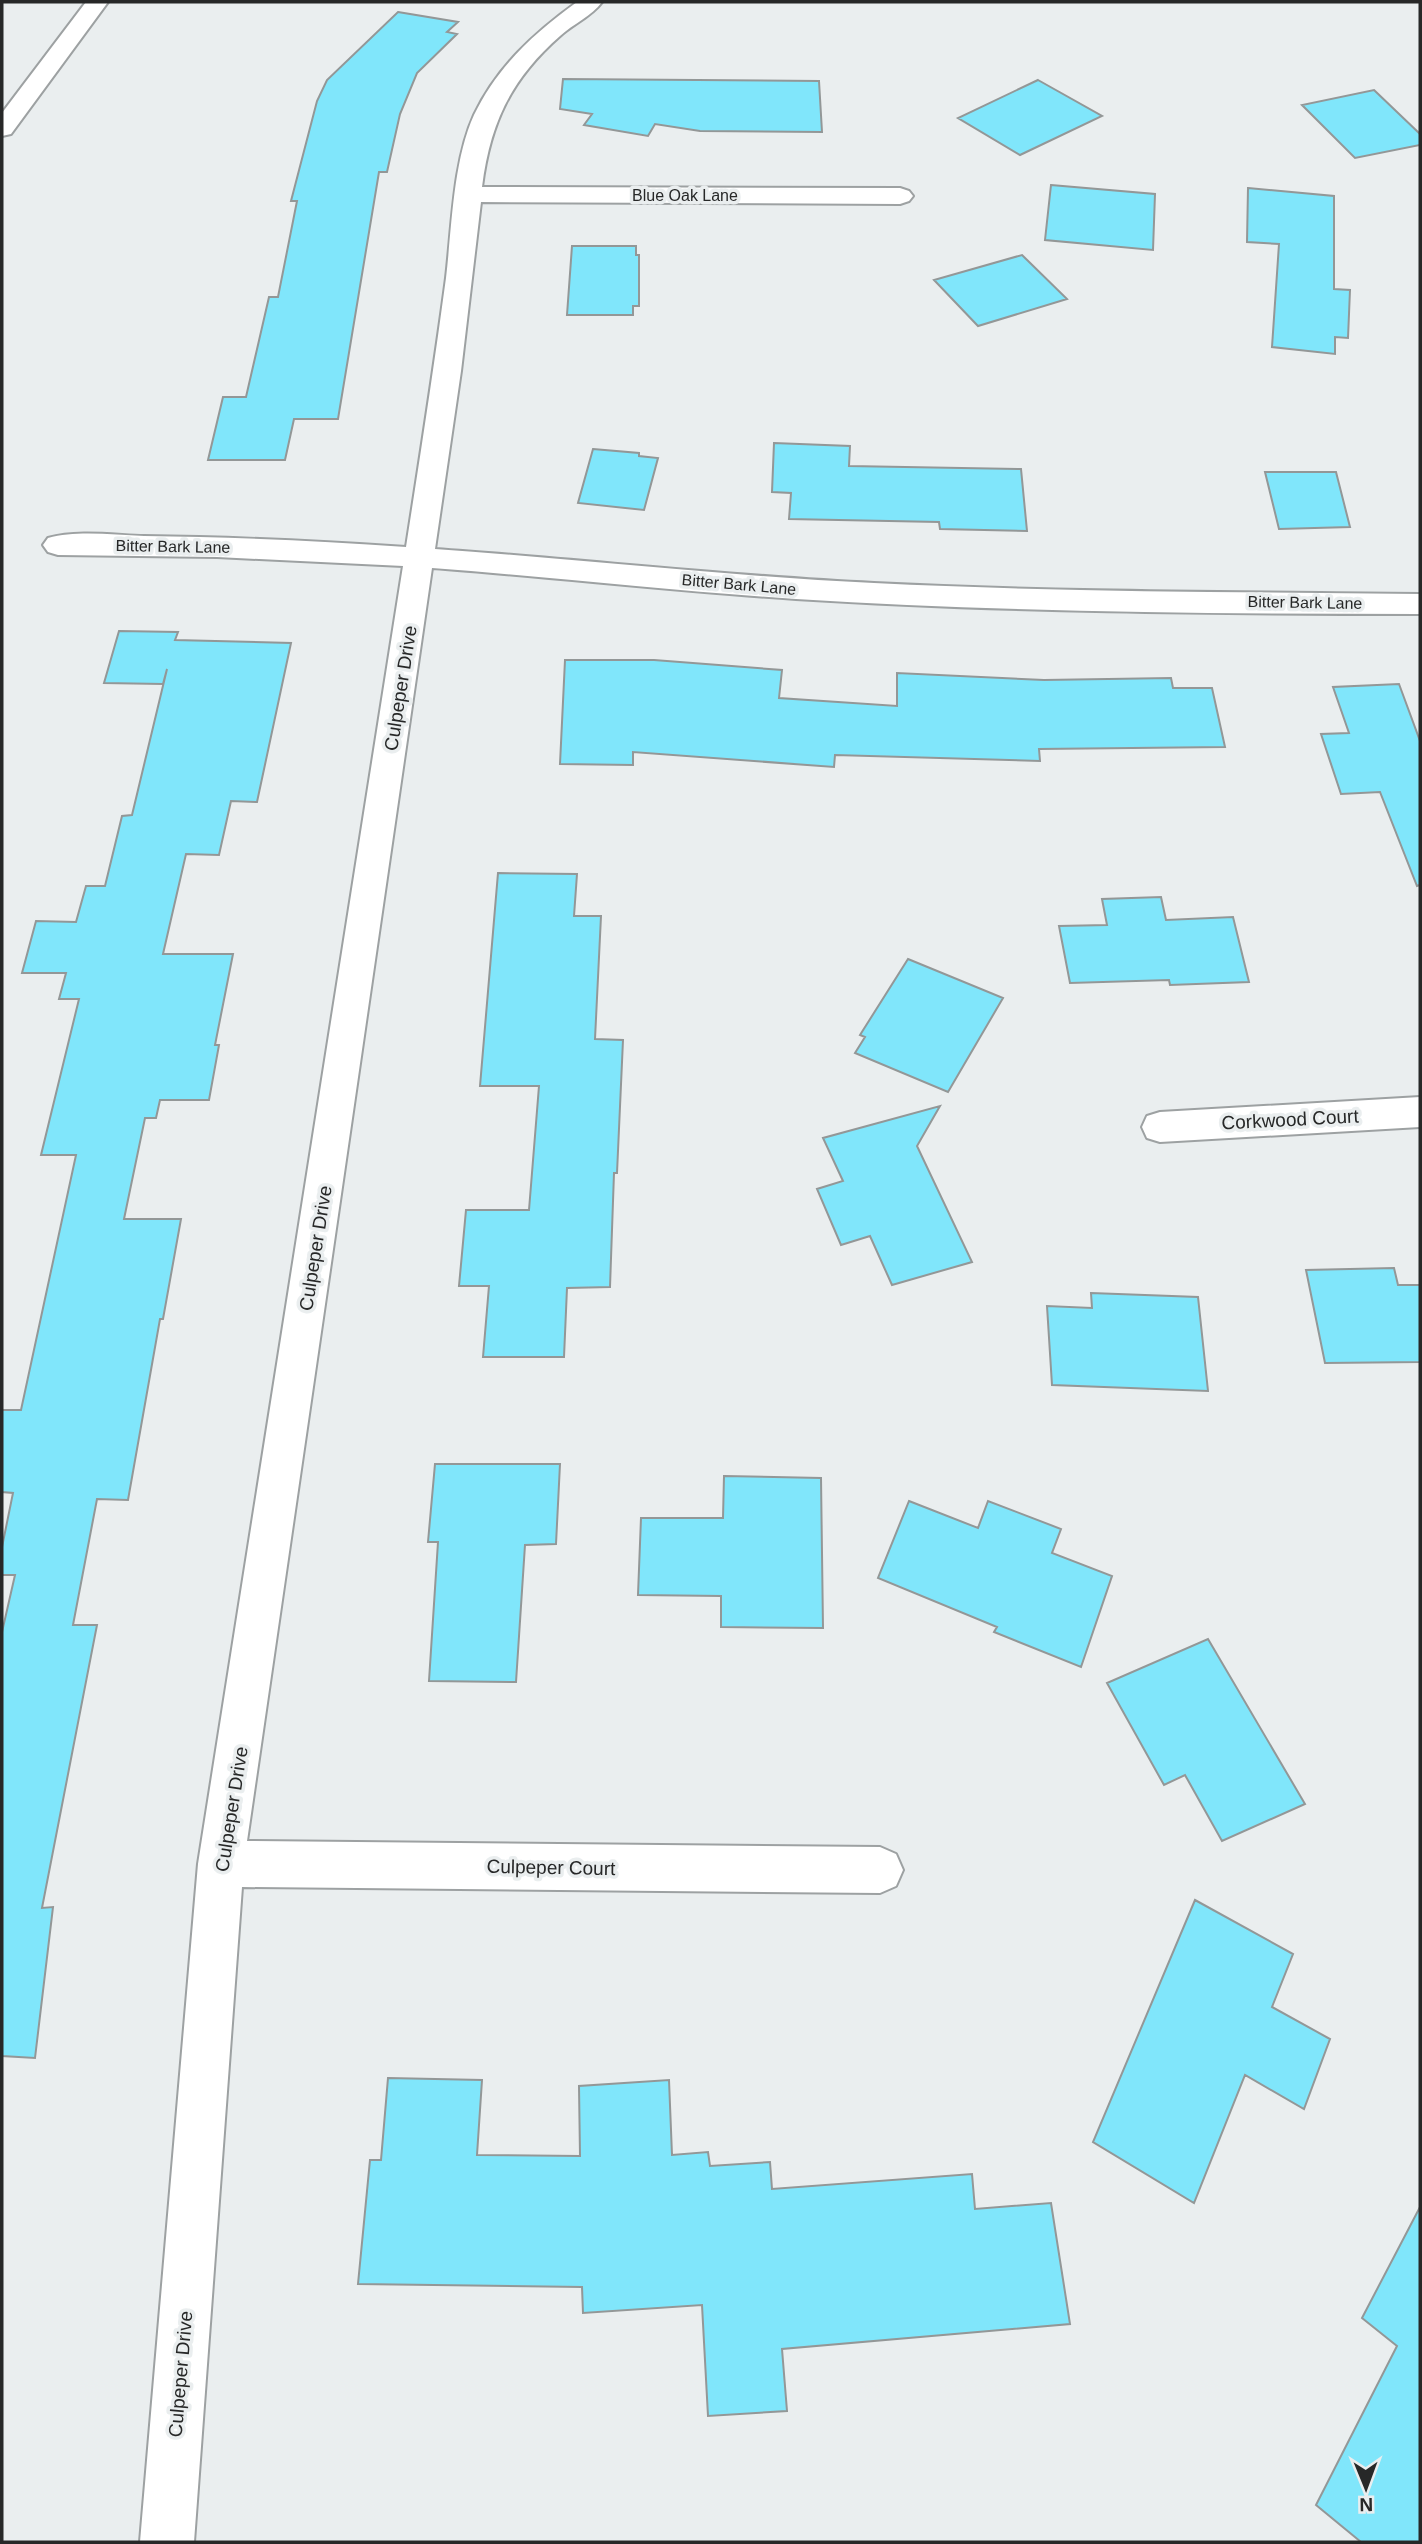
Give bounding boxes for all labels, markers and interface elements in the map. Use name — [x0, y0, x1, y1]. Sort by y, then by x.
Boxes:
street label: Blue Oak Lane — [632, 187, 738, 204]
street label: Bitter Bark Lane — [115, 537, 231, 556]
street label: Bitter Bark Lane — [681, 571, 797, 598]
street label: Bitter Bark Lane — [1247, 593, 1363, 612]
street label: Culpeper Drive — [380, 624, 421, 752]
street label: Corkwood Court — [1221, 1105, 1360, 1134]
street label: Culpeper Drive — [295, 1184, 336, 1312]
street label: Culpeper Drive — [211, 1745, 252, 1873]
street label: Culpeper Court — [486, 1856, 616, 1879]
street label: Culpeper Drive — [165, 2310, 196, 2438]
north arrow — [1331, 2453, 1401, 2523]
text: N — [1359, 2494, 1373, 2515]

